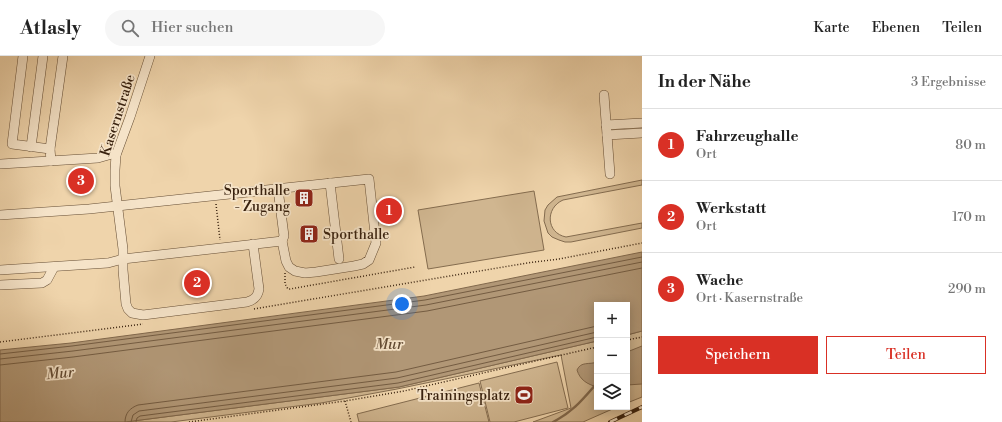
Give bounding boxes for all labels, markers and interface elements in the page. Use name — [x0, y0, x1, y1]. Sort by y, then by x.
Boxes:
search box — [105, 10, 385, 46]
text: Atlasly — [20, 16, 81, 40]
icon: search — [119, 17, 141, 39]
text: Hier suchen — [151, 18, 233, 37]
text: Karte — [813, 19, 850, 37]
text: Ebenen — [872, 19, 920, 37]
text: Teilen — [942, 19, 982, 37]
text: In der Nähe — [658, 71, 751, 93]
street label: Kasernstraße — [96, 72, 140, 158]
text: 3 Ergebnisse — [911, 74, 986, 90]
text: Fahrzeughalle — [696, 127, 798, 146]
text: 1 — [668, 137, 674, 153]
text: 80 m — [955, 137, 986, 153]
text: Ort — [696, 146, 717, 162]
pin: 3 — [68, 166, 94, 196]
place label: Sporthalle - Zugang — [224, 182, 291, 216]
building icon: Sporthalle - Zugang — [293, 187, 315, 209]
pin: 1 — [376, 196, 402, 226]
text: Werkstatt — [696, 199, 766, 218]
text: 2 — [667, 209, 675, 225]
text: 170 m — [952, 209, 986, 225]
text: Ort — [696, 218, 717, 234]
building icon: Sporthalle — [298, 223, 320, 245]
place label: Sporthalle — [323, 226, 389, 244]
pin: 2 — [184, 268, 210, 298]
text: Wache — [696, 271, 743, 290]
text: 3 — [667, 281, 675, 297]
text: 290 m — [948, 281, 986, 297]
text: Ort · Kasernstraße — [696, 290, 803, 306]
your location — [392, 294, 412, 314]
map controls — [594, 302, 630, 410]
button: + — [594, 302, 630, 338]
water label: Mur — [375, 335, 404, 354]
button: Speichern — [658, 336, 818, 374]
button: Teilen — [826, 336, 986, 374]
button: − — [594, 338, 630, 374]
water label: Mur — [45, 363, 75, 384]
button: layers — [594, 374, 630, 410]
sports icon: Trainingsplatz — [513, 384, 535, 406]
place label: Trainingsplatz — [417, 387, 510, 405]

